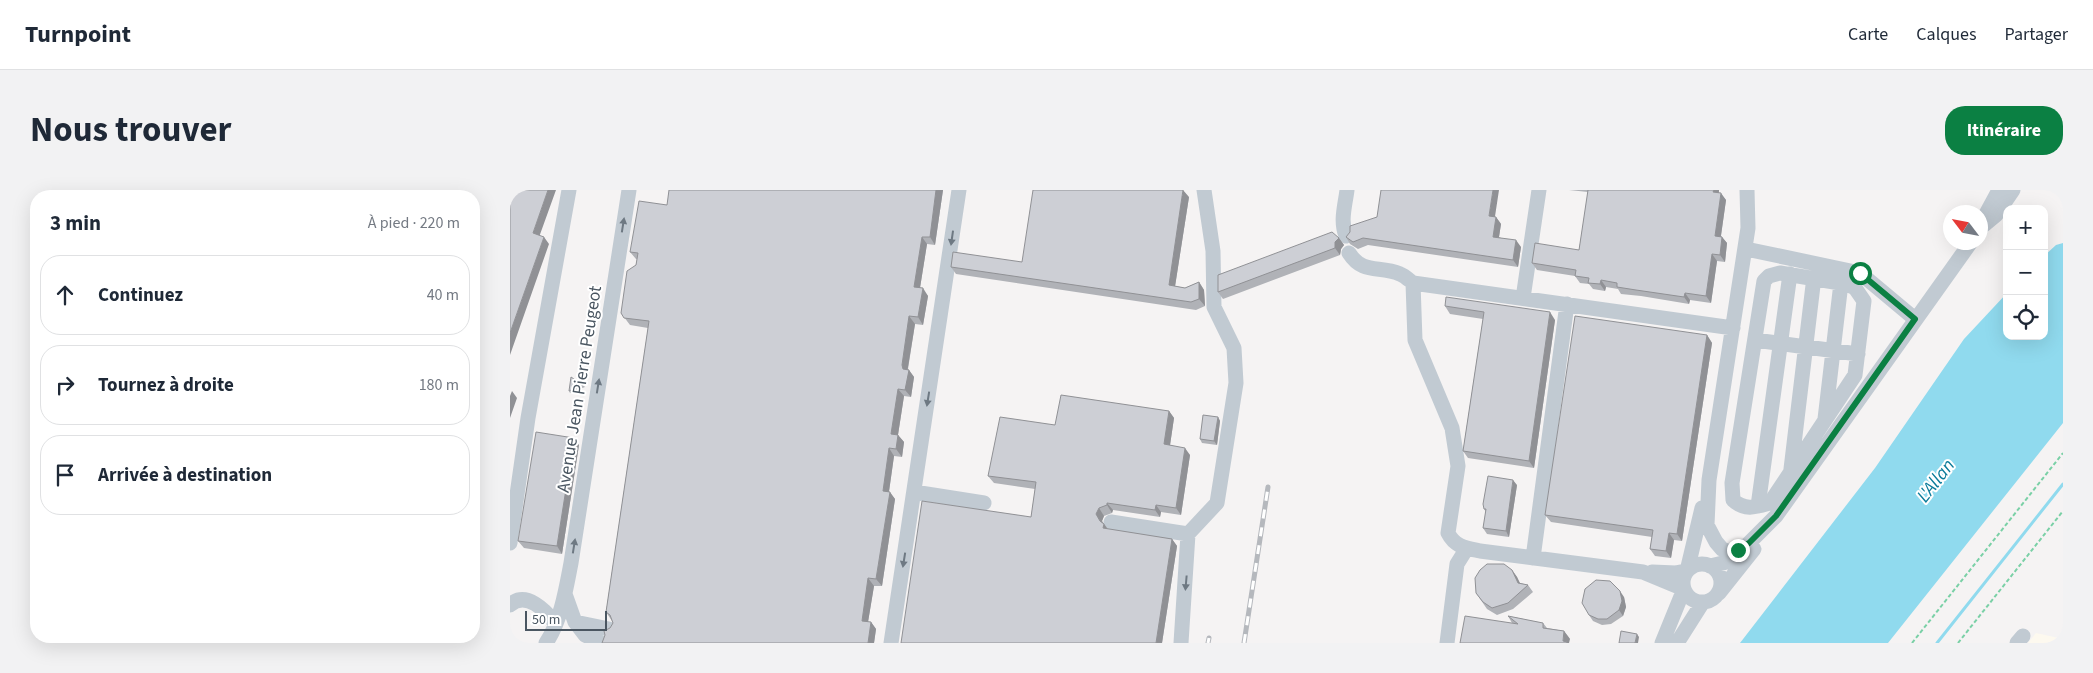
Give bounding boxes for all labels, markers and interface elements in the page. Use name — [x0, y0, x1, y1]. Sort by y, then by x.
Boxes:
text: Turnpoint — [25, 17, 131, 52]
text: Carte — [1848, 22, 1888, 47]
text: Calques — [1916, 22, 1976, 47]
text: Partager — [2004, 22, 2068, 47]
text: Nous trouver — [30, 105, 231, 155]
button: Itinéraire — [1945, 106, 2063, 155]
north arrow — [1943, 205, 1988, 250]
map controls — [2003, 205, 2048, 340]
button: + — [2003, 205, 2048, 250]
text: 3 min — [50, 208, 101, 238]
text: À pied · 220 m — [368, 212, 460, 234]
one-way arrow — [619, 217, 627, 233]
one-way arrow — [948, 231, 956, 247]
button: − — [2003, 250, 2048, 295]
route start — [1849, 262, 1872, 285]
icon: ahead — [51, 281, 79, 309]
text: Continuez — [98, 282, 183, 309]
text: 40 m — [427, 284, 459, 306]
street label: Avenue Jean Pierre Peugeot — [551, 284, 608, 494]
button: locate — [2003, 295, 2048, 340]
icon: right — [51, 371, 79, 399]
text: Tournez à droite — [98, 372, 234, 399]
text: 180 m — [419, 374, 459, 396]
one-way arrow — [595, 377, 603, 393]
one-way arrow — [924, 391, 932, 407]
water label: L'Allan — [1911, 453, 1962, 508]
icon: arrive — [51, 461, 79, 489]
text: Arrivée à destination — [98, 462, 272, 489]
one-way arrow — [570, 538, 578, 554]
route end — [1727, 539, 1750, 562]
one-way arrow — [899, 552, 907, 568]
one-way arrow — [1182, 575, 1190, 591]
scale bar — [525, 608, 608, 631]
text: 50 m — [532, 610, 560, 630]

